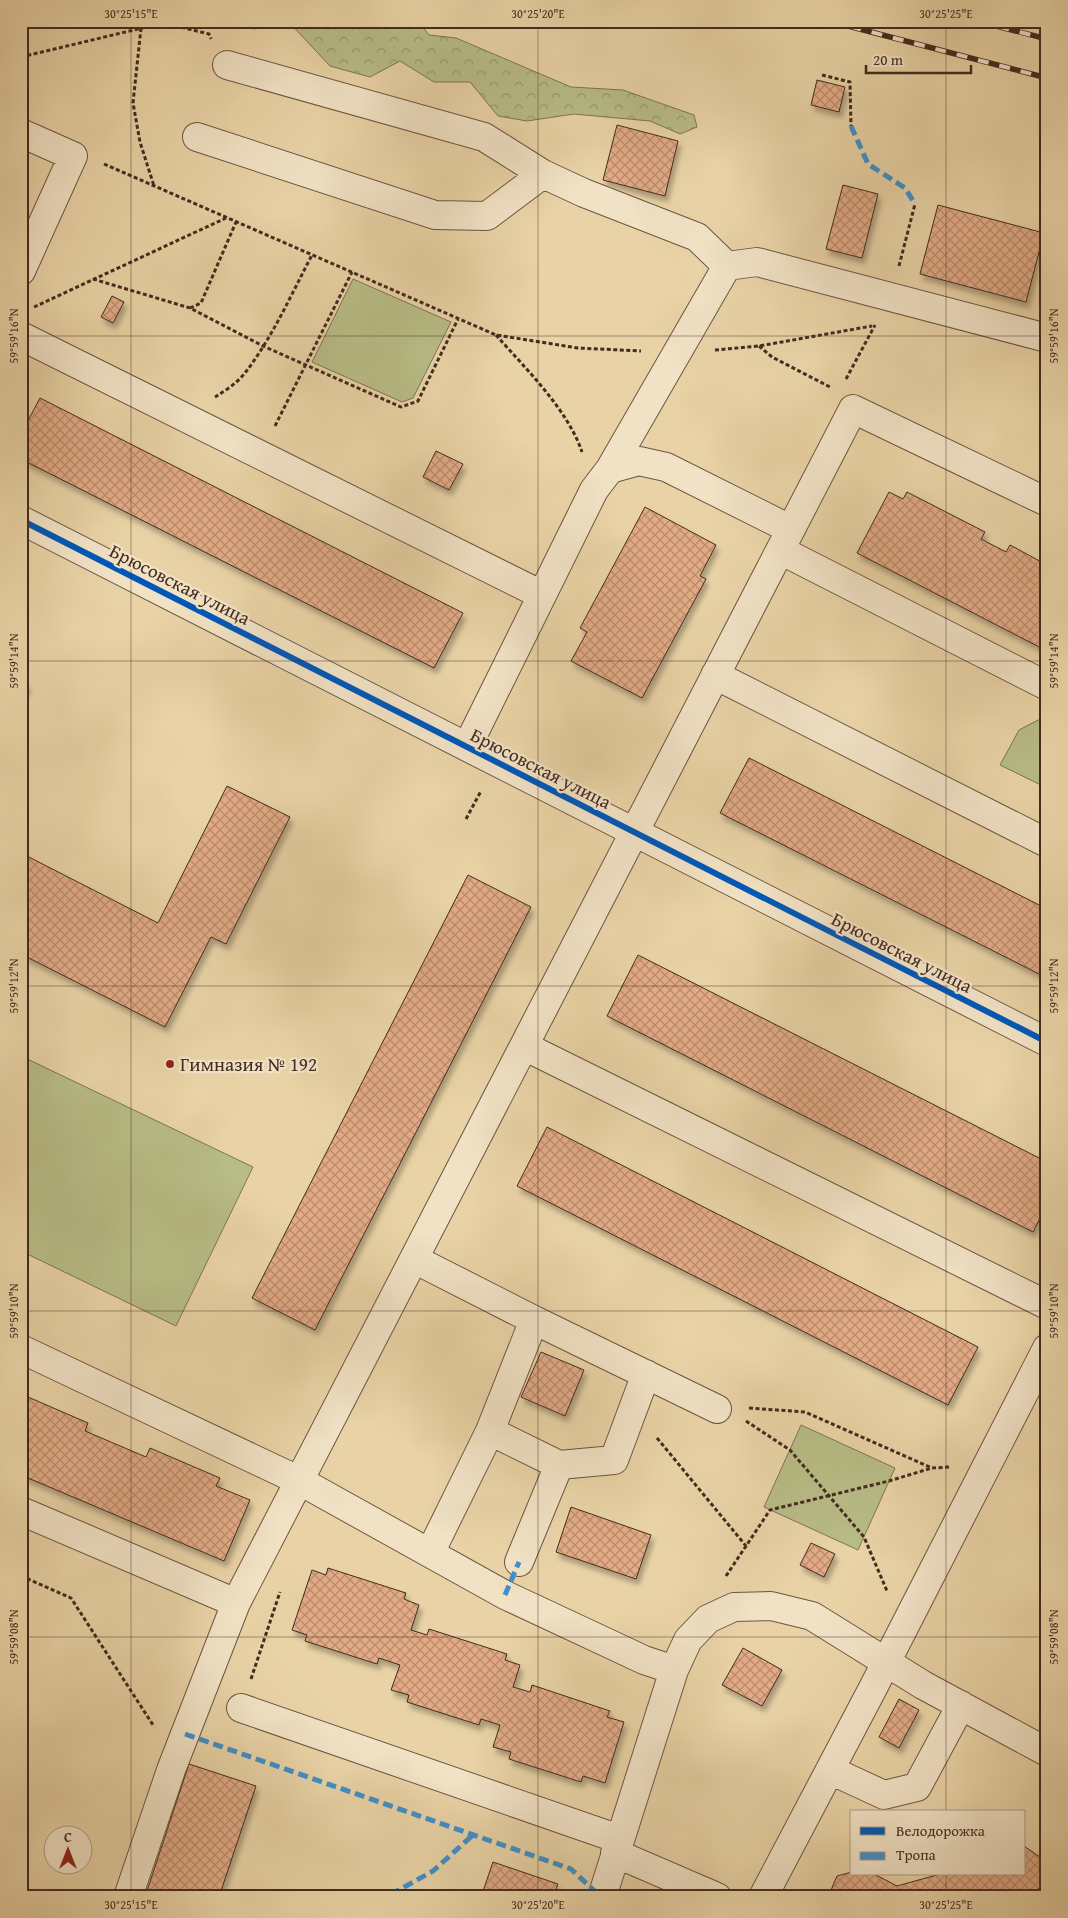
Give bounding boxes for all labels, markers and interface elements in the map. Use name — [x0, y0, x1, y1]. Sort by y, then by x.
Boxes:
text: 30°25'15"E — [104, 5, 158, 22]
text: 30°25'20"E — [511, 5, 565, 22]
text: 30°25'25"E — [919, 5, 973, 22]
scale bar — [866, 42, 970, 74]
text: 20 m — [873, 49, 904, 70]
text: 59°59'16"N — [5, 308, 22, 364]
text: 59°59'16"N — [1045, 308, 1062, 364]
street label: Брюсовская улица — [105, 536, 255, 632]
text: 59°59'14"N — [5, 633, 22, 689]
text: 59°59'14"N — [1045, 633, 1062, 689]
street label: Брюсовская улица — [466, 720, 616, 816]
street label: Брюсовская улица — [827, 904, 977, 1000]
text: 59°59'12"N — [5, 958, 22, 1014]
text: 59°59'12"N — [1045, 958, 1062, 1014]
place label: Гимназия № 192 — [180, 1050, 317, 1078]
marker: Гимназия № 192 — [164, 1058, 176, 1070]
text: 59°59'10"N — [5, 1283, 22, 1339]
text: 59°59'10"N — [1045, 1283, 1062, 1339]
text: 59°59'08"N — [5, 1609, 22, 1665]
text: 59°59'08"N — [1045, 1609, 1062, 1665]
legend — [850, 1810, 1026, 1876]
text: Велодорожка — [896, 1820, 986, 1841]
north arrow — [42, 1826, 92, 1876]
text: С — [64, 1827, 72, 1847]
text: Тропа — [896, 1844, 937, 1865]
text: 30°25'15"E — [104, 1896, 158, 1913]
text: 30°25'20"E — [511, 1896, 565, 1913]
text: 30°25'25"E — [919, 1896, 973, 1913]

